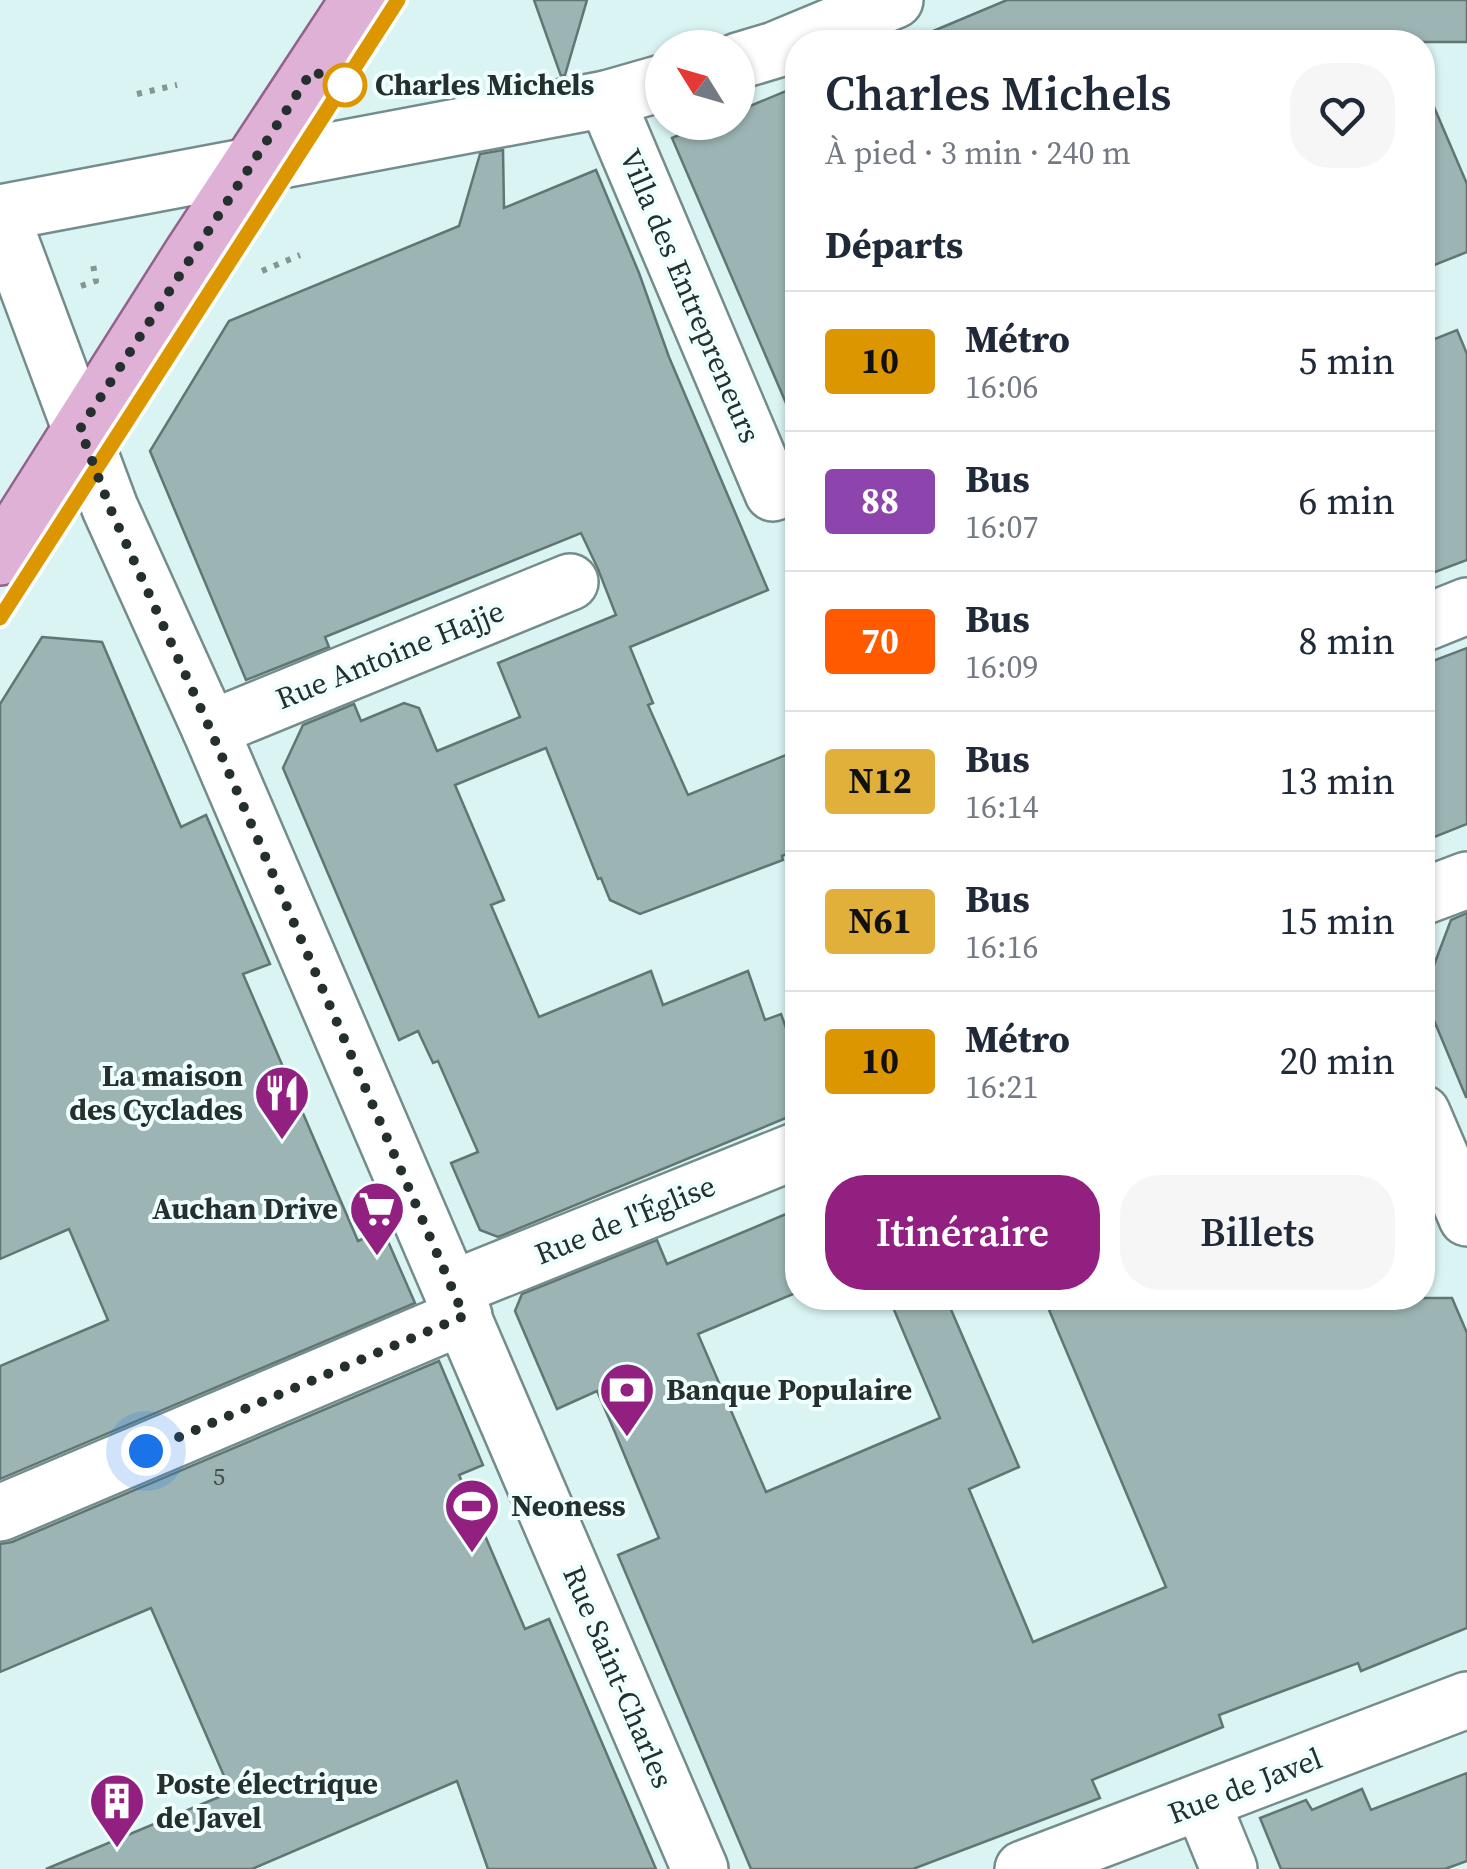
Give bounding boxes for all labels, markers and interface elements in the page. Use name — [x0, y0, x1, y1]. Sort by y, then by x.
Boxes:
north arrow — [645, 30, 755, 140]
map controls — [645, 30, 755, 140]
text: Charles Michels — [825, 60, 1172, 126]
button: heart — [1290, 63, 1395, 168]
marker: Charles Michels — [324, 64, 366, 106]
place label: Charles Michels — [375, 64, 594, 105]
text: À pied · 3 min · 240 m — [825, 131, 1131, 175]
street label: Villa des Entrepreneurs — [610, 143, 771, 449]
text: Départs — [825, 219, 963, 271]
text: Métro — [965, 313, 1070, 365]
text: 5 min — [1299, 335, 1395, 387]
text: 10 — [861, 337, 899, 385]
text: 16:06 — [965, 365, 1039, 409]
text: Bus — [965, 453, 1030, 505]
text: 6 min — [1299, 475, 1395, 527]
text: 88 — [861, 477, 899, 525]
text: 16:07 — [965, 505, 1039, 549]
street label: Rue Antoine Hajje — [270, 590, 510, 719]
text: Bus — [965, 593, 1030, 645]
text: 8 min — [1299, 615, 1395, 667]
text: 70 — [861, 617, 899, 665]
text: 16:09 — [965, 645, 1039, 689]
text: Bus — [965, 733, 1030, 785]
text: 13 min — [1280, 755, 1395, 807]
text: N12 — [848, 757, 912, 805]
text: 16:14 — [965, 785, 1039, 829]
text: Bus — [965, 873, 1030, 925]
text: 15 min — [1280, 895, 1395, 947]
text: N61 — [848, 897, 912, 945]
text: 16:16 — [965, 925, 1039, 969]
text: Métro — [965, 1013, 1070, 1065]
text: 20 min — [1280, 1035, 1395, 1087]
text: 10 — [861, 1037, 899, 1085]
place label: La maison des Cyclades — [69, 1055, 243, 1130]
restaurant icon: La maison des Cyclades — [252, 1063, 312, 1142]
text: 16:21 — [965, 1065, 1039, 1109]
street label: Rue de l'Église — [529, 1165, 721, 1274]
button: Itinéraire — [825, 1175, 1100, 1290]
button: Billets — [1120, 1175, 1395, 1290]
supermarket icon: Auchan Drive — [347, 1179, 407, 1258]
place label: Auchan Drive — [152, 1188, 338, 1229]
bank icon: Banque Populaire — [597, 1360, 657, 1439]
place label: Banque Populaire — [666, 1369, 912, 1410]
your location — [121, 1426, 171, 1476]
house number: 5 — [213, 1459, 225, 1493]
sports icon: Neoness — [442, 1476, 502, 1555]
place label: Neoness — [511, 1485, 626, 1526]
street label: Rue Saint-Charles — [553, 1560, 684, 1794]
street label: Rue de Javel — [1162, 1737, 1328, 1834]
place label: Poste électrique de Javel — [156, 1763, 378, 1838]
building icon: Poste électrique de Javel — [87, 1771, 147, 1850]

